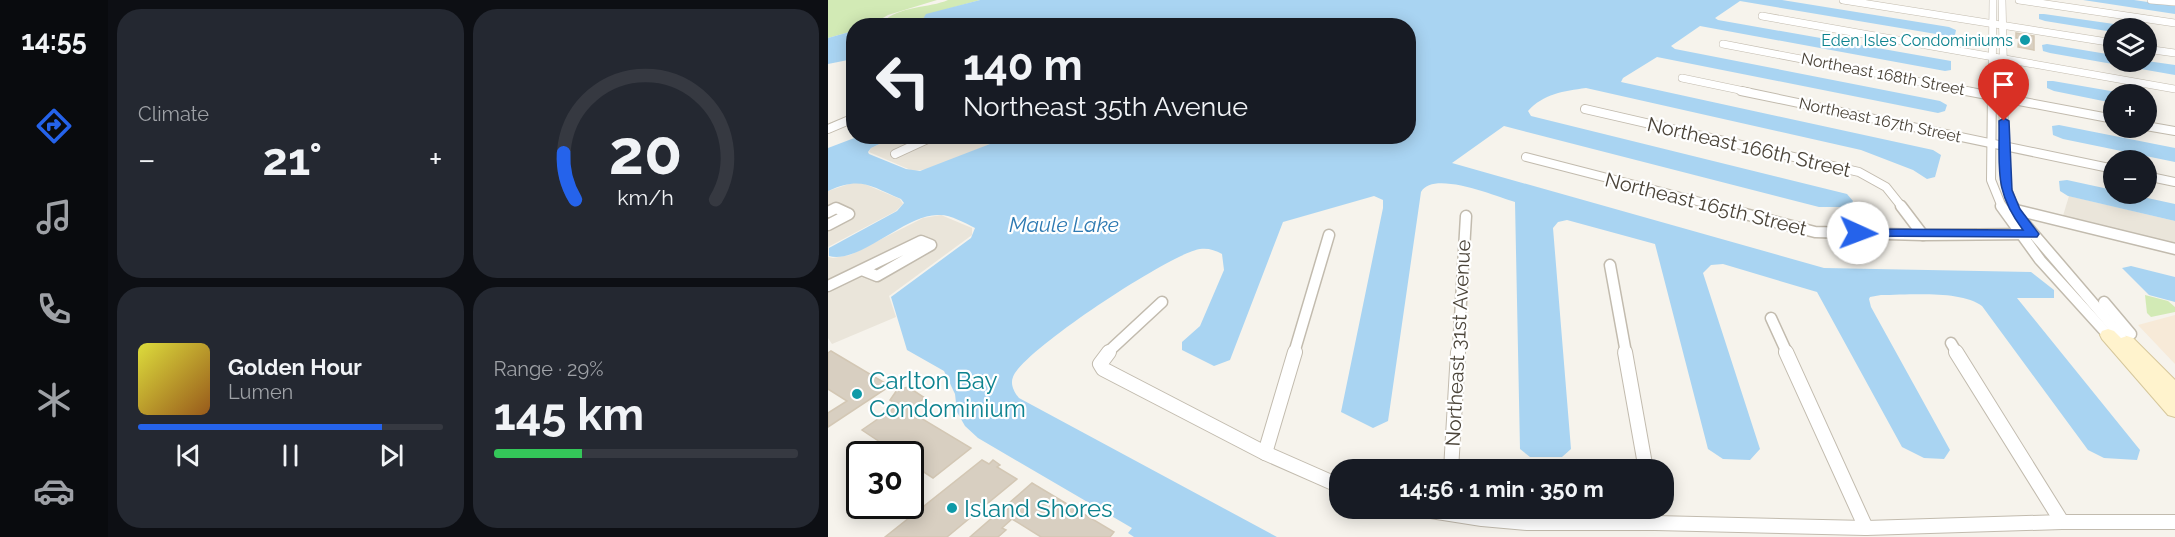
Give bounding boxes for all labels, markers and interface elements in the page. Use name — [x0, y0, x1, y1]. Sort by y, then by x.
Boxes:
map controls — [2103, 18, 2157, 204]
button: layers — [2103, 18, 2157, 72]
text: 14:55 — [21, 25, 87, 56]
place label: Eden Isles Condominiums — [1821, 31, 2013, 50]
marker: Eden Isles Condominiums — [2018, 33, 2032, 47]
text: 140 m — [963, 41, 1083, 90]
icon: left — [864, 42, 942, 120]
street label: Northeast 168th Street — [1799, 49, 1967, 99]
pin — [1978, 59, 2029, 121]
icon: arrive — [1987, 68, 2020, 101]
button: + — [2103, 84, 2157, 138]
text: Northeast 35th Avenue — [963, 91, 1248, 122]
street label: Northeast 167th Street — [1797, 94, 1964, 147]
text: Climate — [138, 102, 209, 126]
icon: directions — [33, 105, 75, 147]
street label: Northeast 166th Street — [1645, 112, 1853, 182]
text: 20 — [609, 115, 682, 189]
text: 21° — [263, 133, 322, 186]
text: − — [138, 140, 156, 179]
text: + — [429, 140, 443, 179]
button: − — [2103, 150, 2157, 204]
street label: Northeast 165th Street — [1603, 167, 1810, 241]
text: km/h — [617, 186, 674, 211]
icon: music — [33, 196, 75, 238]
position arrow — [1826, 201, 1890, 265]
water label: Maule Lake — [1009, 212, 1119, 237]
street label: Northeast 31st Avenue — [1441, 239, 1475, 447]
icon: phone — [33, 288, 75, 330]
text: Golden Hour — [228, 354, 362, 380]
text: Range · 29% — [494, 357, 603, 381]
place label: Carlton Bay Condominium — [869, 366, 1026, 423]
icon: climate — [33, 379, 75, 421]
text: Lumen — [228, 380, 293, 404]
marker: Carlton Bay Condominium — [850, 387, 864, 401]
text: 145 km — [494, 388, 644, 441]
icon: previous — [172, 439, 205, 472]
icon: pause — [274, 439, 307, 472]
icon: next — [375, 439, 408, 472]
speed limit sign: 30 — [846, 441, 924, 519]
icon: car — [33, 470, 75, 512]
text: 14:56 · 1 min · 350 m — [1399, 476, 1604, 502]
place label: Island Shores — [964, 494, 1113, 523]
marker: Island Shores — [945, 501, 959, 515]

